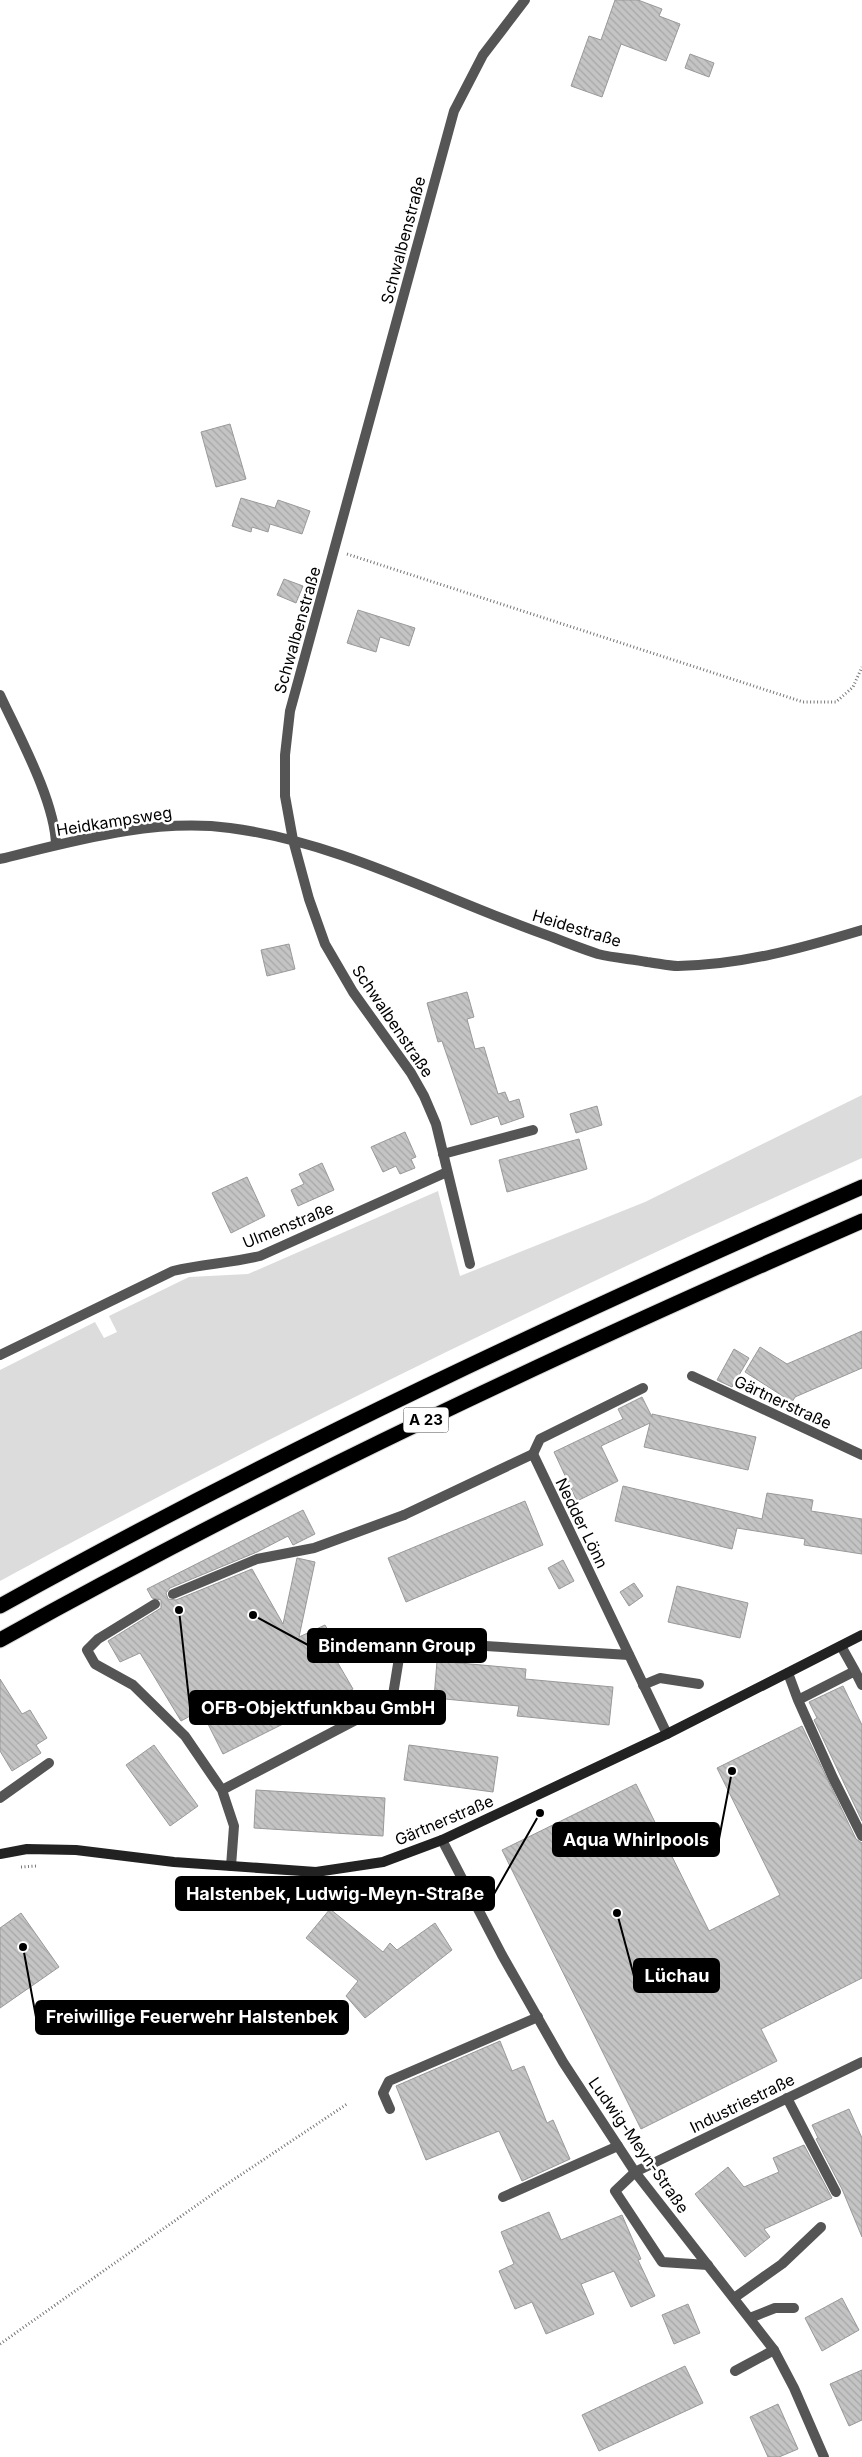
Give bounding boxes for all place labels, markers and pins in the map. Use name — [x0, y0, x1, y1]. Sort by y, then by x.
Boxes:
callout: Bindemann Group — [308, 1629, 486, 1662]
callout: OFB-Objektfunkbau GmbH — [190, 1691, 445, 1724]
callout: Aqua Whirlpools — [553, 1823, 719, 1856]
callout: Halstenbek, Ludwig-Meyn-Straße — [176, 1877, 494, 1910]
callout: Lüchau — [634, 1959, 719, 1992]
callout: Freiwillige Feuerwehr Halstenbek — [36, 2001, 348, 2034]

